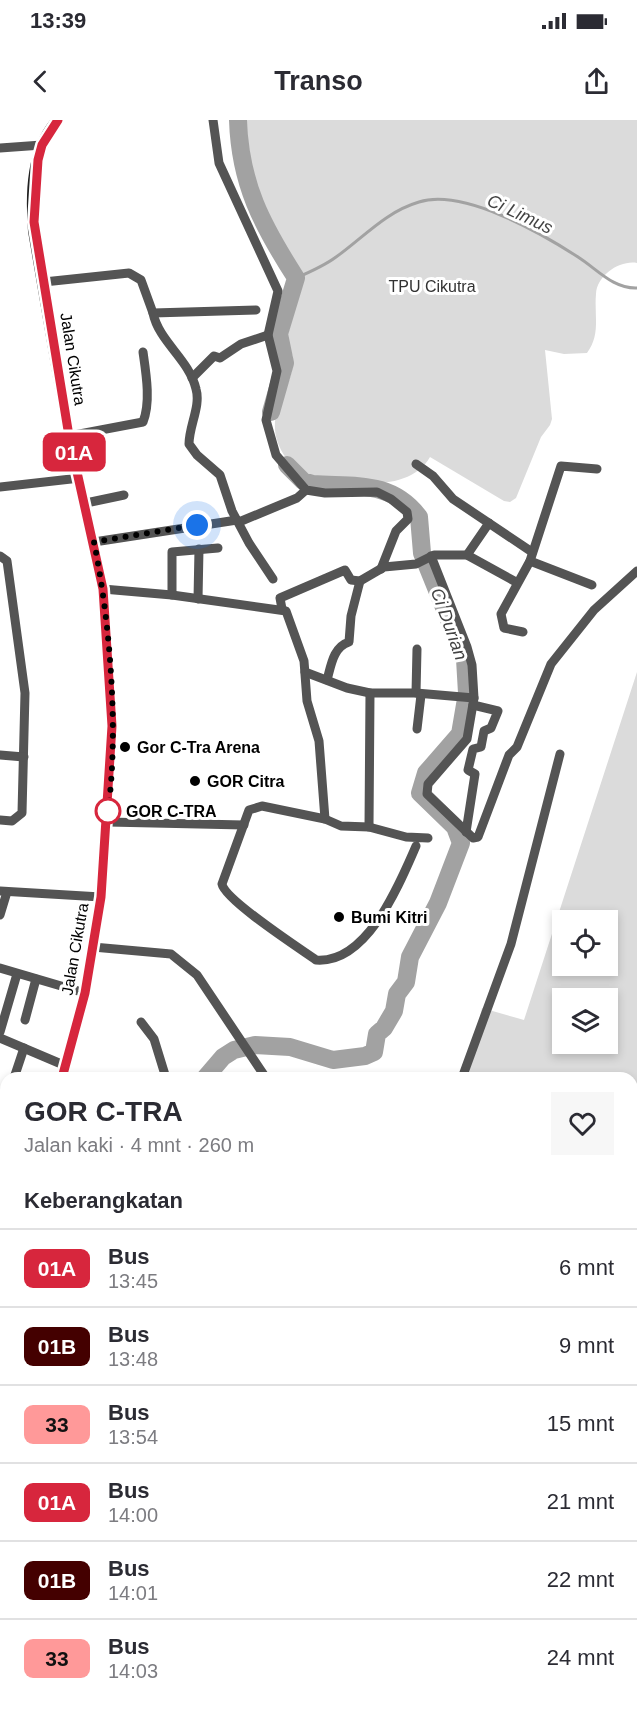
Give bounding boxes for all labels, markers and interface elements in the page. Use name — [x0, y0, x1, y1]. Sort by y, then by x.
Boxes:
text: 13:39 — [30, 8, 86, 33]
icon: back — [24, 65, 57, 98]
icon: share — [580, 65, 613, 98]
text: Transo — [274, 66, 363, 96]
water label: Ci Limus — [484, 190, 556, 238]
park label: TPU Cikutra — [388, 278, 476, 295]
street label: Jalan Cikutra — [57, 312, 89, 407]
line badge: 01A — [40, 432, 109, 472]
text: 01A — [55, 441, 93, 464]
your location — [182, 510, 212, 540]
water label: Ci Durian — [427, 585, 471, 663]
place label: Gor C-Tra Arena — [137, 739, 260, 756]
marker: Gor C-Tra Arena — [118, 740, 132, 754]
place label: GOR Citra — [207, 773, 284, 790]
marker: GOR Citra — [188, 774, 202, 788]
marker: GOR C-TRA — [95, 798, 121, 824]
place label: GOR C-TRA — [126, 803, 217, 820]
street label: Jalan Cikutra — [59, 901, 91, 996]
place label: Bumi Kitri — [351, 909, 427, 926]
marker: Bumi Kitri — [332, 910, 346, 924]
map controls — [552, 910, 618, 1054]
button: locate — [552, 910, 618, 976]
button: layers — [552, 988, 618, 1054]
button: heart — [551, 1092, 614, 1155]
text: GOR C-TRA — [24, 1096, 183, 1127]
text: Jalan kaki · 4 mnt · 260 m — [24, 1134, 254, 1156]
text: Keberangkatan — [24, 1188, 183, 1213]
text: Bus — [108, 1244, 150, 1269]
text: 6 mnt — [559, 1255, 614, 1280]
text: 01A — [38, 1257, 76, 1280]
text: 13:45 — [108, 1270, 158, 1292]
text: Bus — [108, 1322, 150, 1347]
text: 9 mnt — [559, 1333, 614, 1358]
text: 01B — [38, 1335, 76, 1358]
text: 13:48 — [108, 1348, 158, 1370]
text: Bus — [108, 1400, 150, 1425]
text: 15 mnt — [547, 1411, 614, 1436]
text: 33 — [45, 1413, 69, 1436]
text: 13:54 — [108, 1426, 158, 1448]
text: Bus — [108, 1478, 150, 1503]
text: 21 mnt — [547, 1489, 614, 1514]
text: 01A — [38, 1491, 76, 1514]
text: 14:00 — [108, 1504, 158, 1526]
text: Bus — [108, 1556, 150, 1581]
text: 22 mnt — [547, 1567, 614, 1592]
text: 01B — [38, 1569, 76, 1592]
text: 14:01 — [108, 1582, 158, 1604]
text: Bus — [108, 1634, 150, 1659]
text: 24 mnt — [547, 1645, 614, 1670]
text: 33 — [45, 1647, 69, 1670]
text: 14:03 — [108, 1660, 158, 1682]

